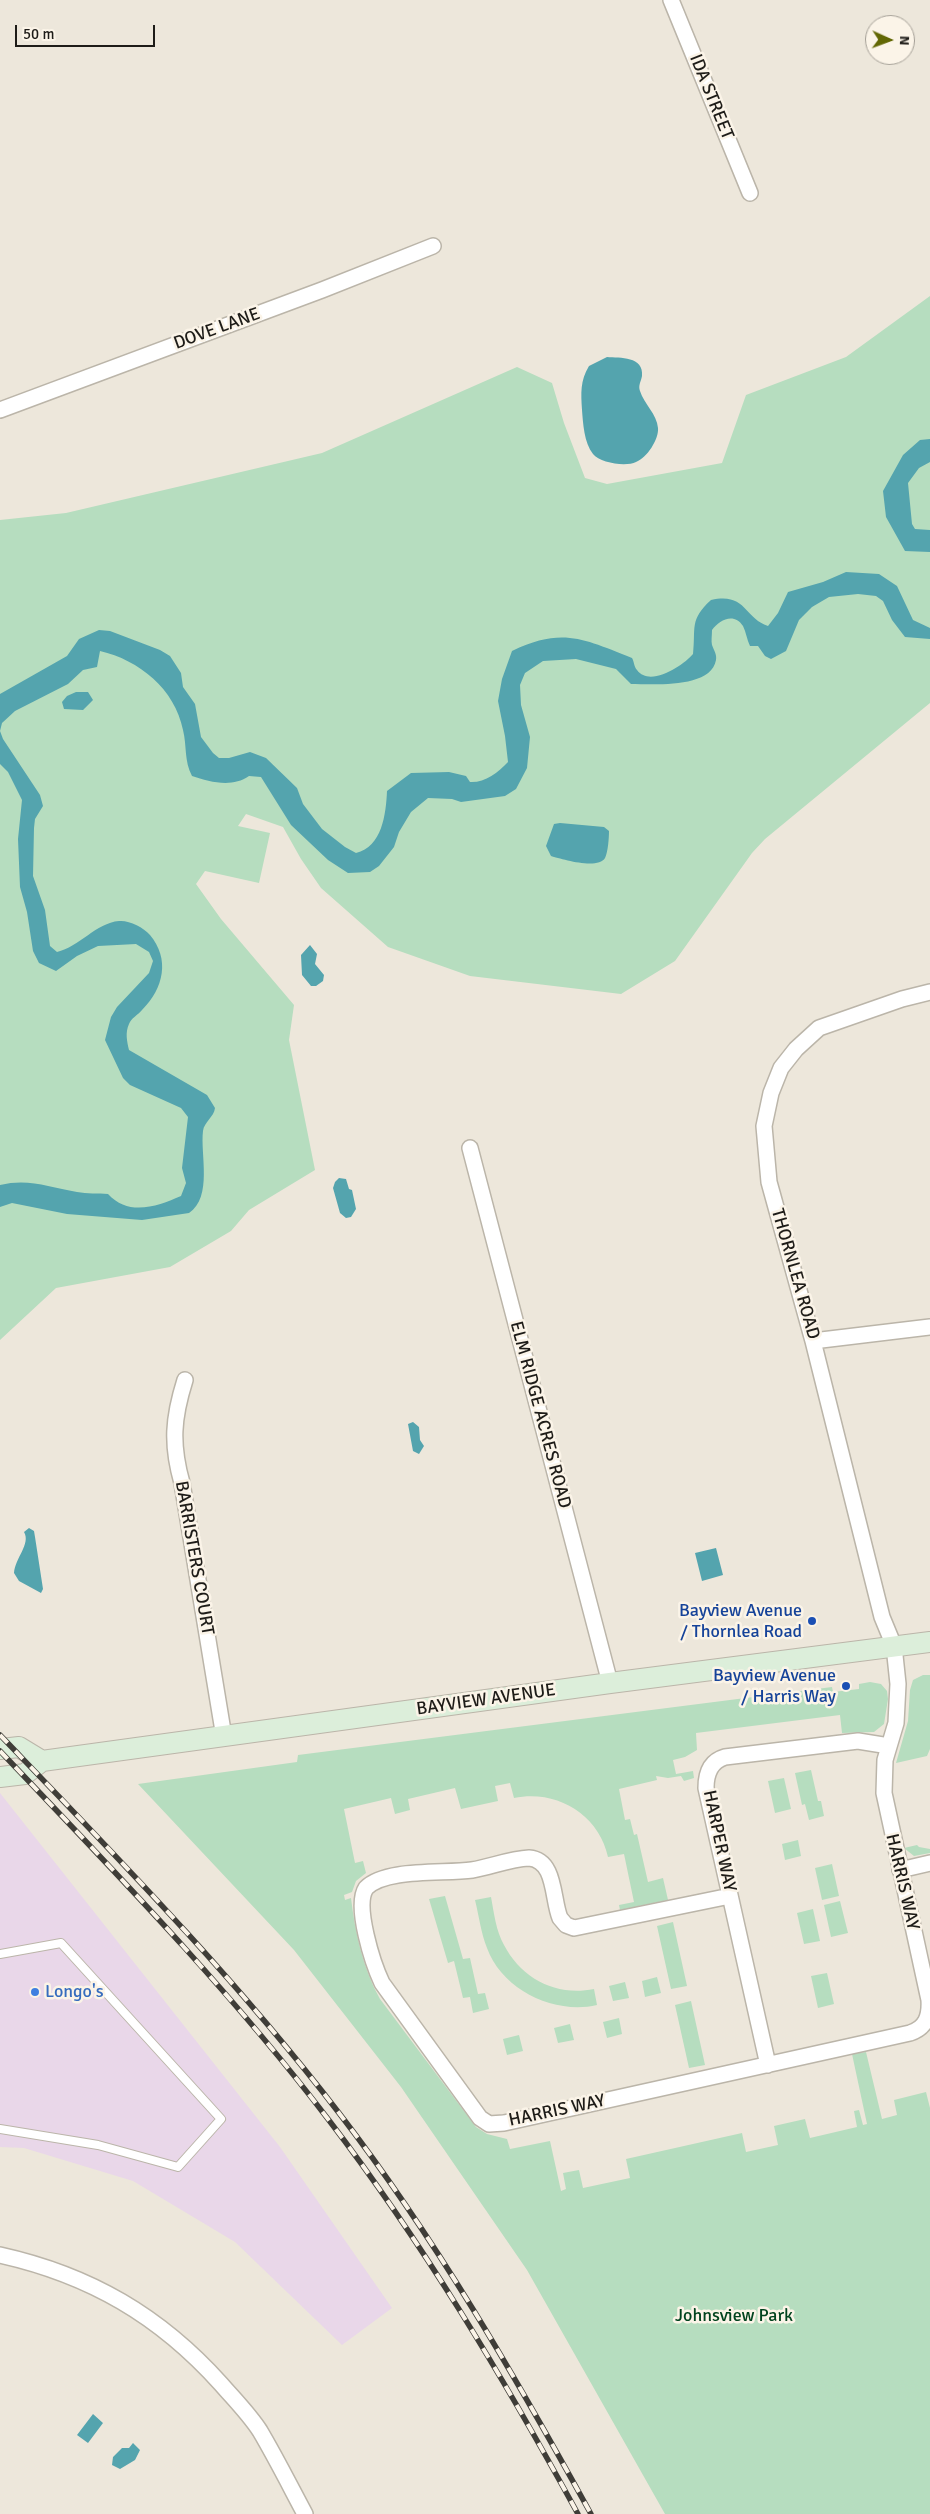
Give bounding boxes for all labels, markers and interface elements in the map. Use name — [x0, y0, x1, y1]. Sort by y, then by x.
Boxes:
scale bar — [18, 15, 158, 47]
north arrow — [865, 15, 915, 65]
text: 50 m — [23, 25, 54, 43]
text: N — [896, 35, 913, 46]
street label: IDA STREET — [684, 51, 738, 143]
street label: DOVE LANE — [171, 303, 263, 355]
street label: THORNLEA ROAD — [766, 1206, 824, 1342]
street label: ELM RIDGE ACRES ROAD — [505, 1319, 575, 1511]
street label: BARRISTERS COURT — [170, 1479, 218, 1637]
place label: Bayview Avenue / Thornlea Road — [679, 1600, 802, 1642]
marker: Bayview Avenue / Thornlea Road — [806, 1615, 818, 1627]
place label: Bayview Avenue / Harris Way — [713, 1665, 836, 1708]
street label: BAYVIEW AVENUE — [415, 1680, 557, 1720]
marker: Bayview Avenue / Harris Way — [840, 1680, 852, 1692]
street label: HARPER WAY — [698, 1788, 740, 1894]
street label: HARRIS WAY — [880, 1832, 924, 1932]
place label: Longo's — [45, 1981, 104, 2003]
marker: Longo's — [29, 1986, 41, 1998]
street label: HARRIS WAY — [507, 2090, 607, 2132]
park label: Johnsview Park — [675, 2305, 793, 2327]

